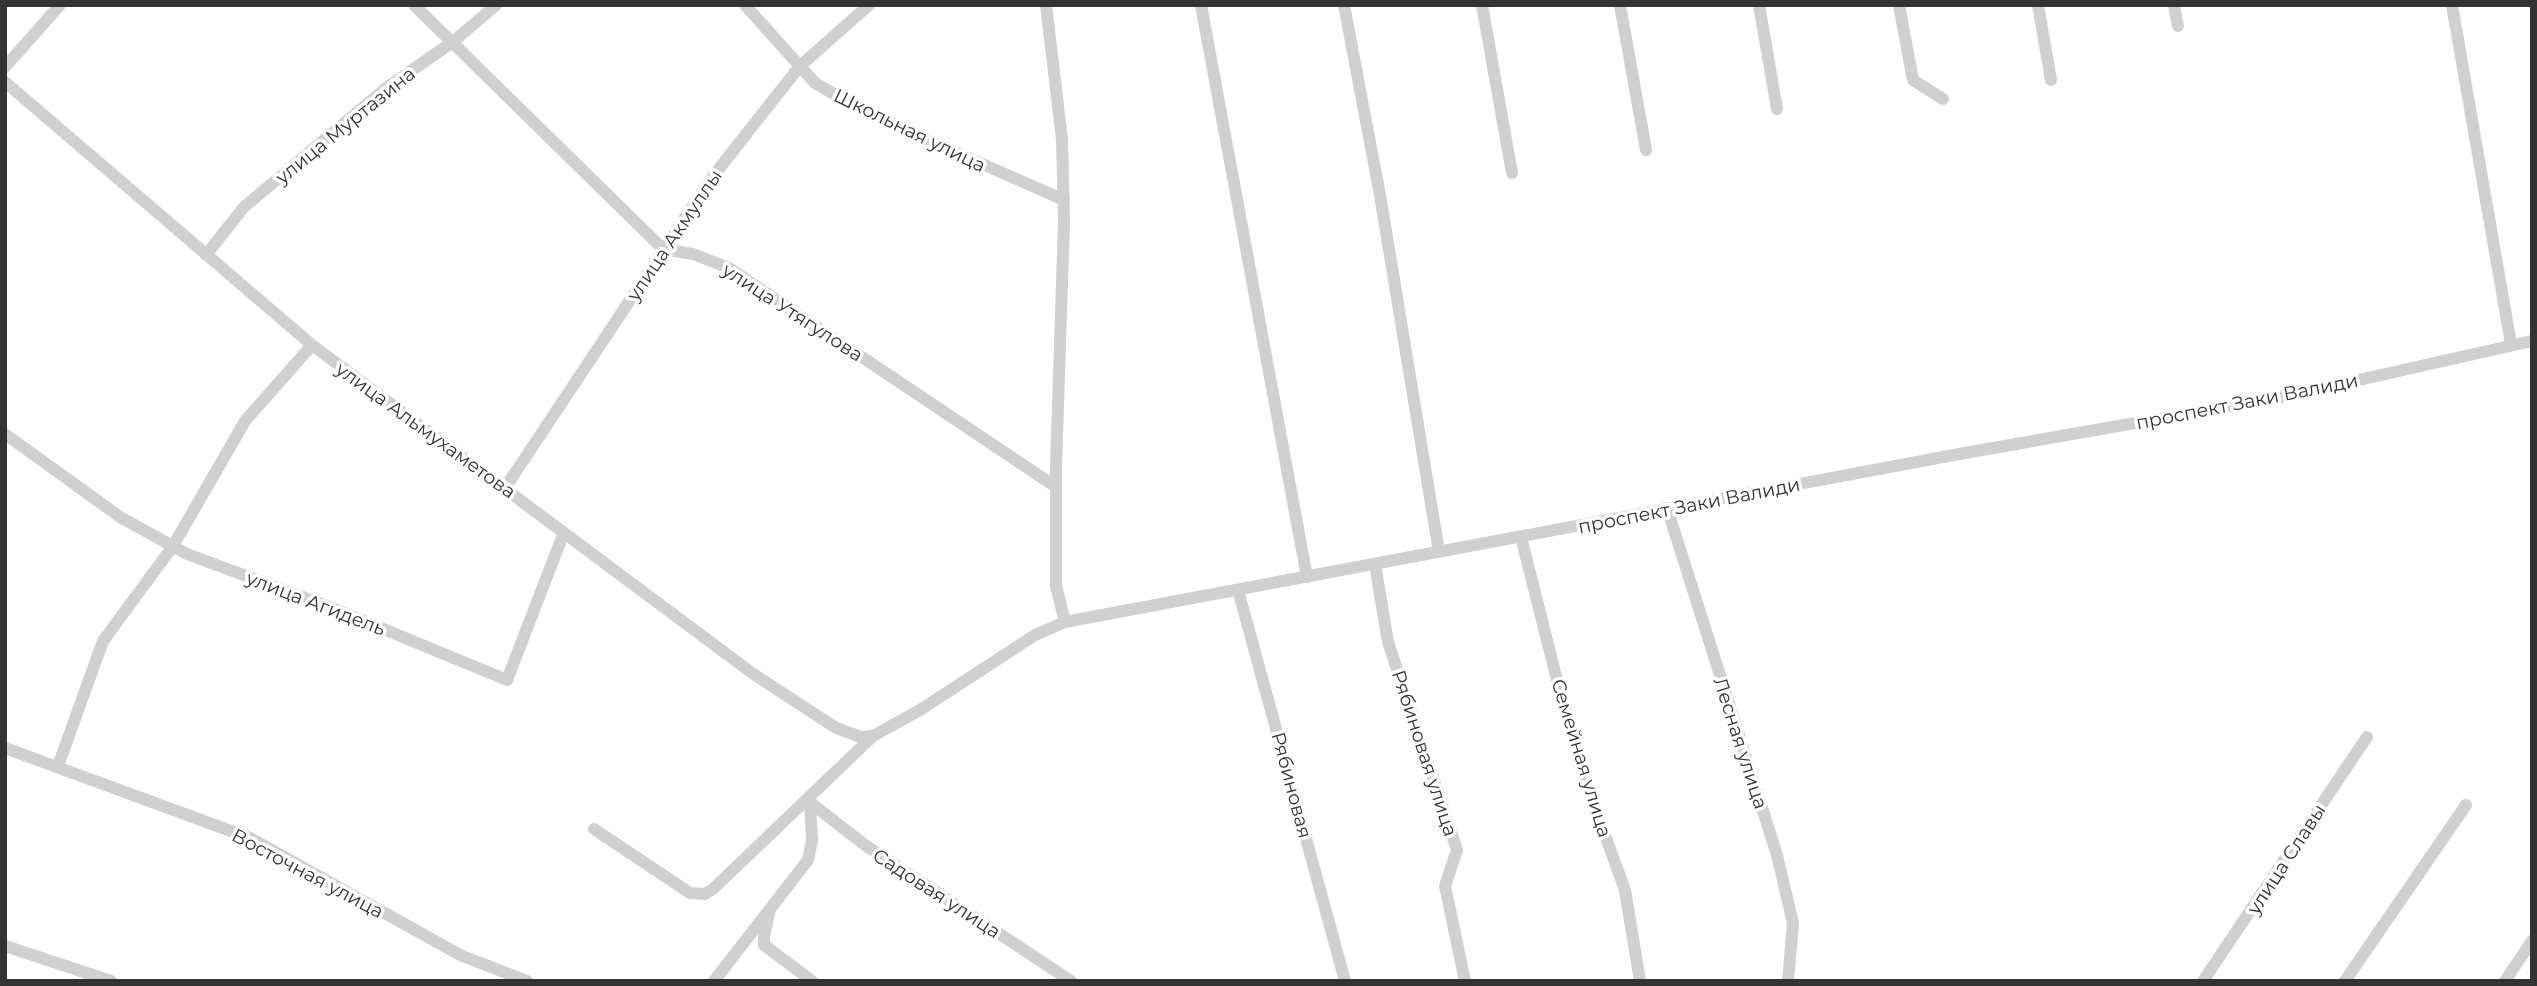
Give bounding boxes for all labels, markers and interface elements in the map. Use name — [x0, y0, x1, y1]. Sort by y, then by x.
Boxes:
street label: улица Муртазина — [270, 62, 420, 189]
street label: Школьная улица — [830, 84, 989, 177]
street label: улица Акмуллы — [621, 165, 727, 306]
street label: улица Утягулова — [717, 258, 867, 366]
street label: улица Альмухаметова — [330, 357, 520, 503]
street label: проспект Заки Валиди — [2134, 369, 2360, 434]
street label: проспект Заки Валиди — [1576, 473, 1802, 538]
street label: улица Агидель — [242, 566, 389, 641]
street label: Рябиновая улица — [1387, 667, 1462, 839]
street label: Лесная улица — [1708, 674, 1773, 812]
street label: Семейная улица — [1546, 676, 1617, 840]
street label: Рябиновая — [1266, 730, 1317, 841]
street label: улица Славы — [2242, 800, 2331, 920]
street label: Восточная улица — [228, 824, 388, 923]
street label: Садовая улица — [869, 844, 1005, 943]

